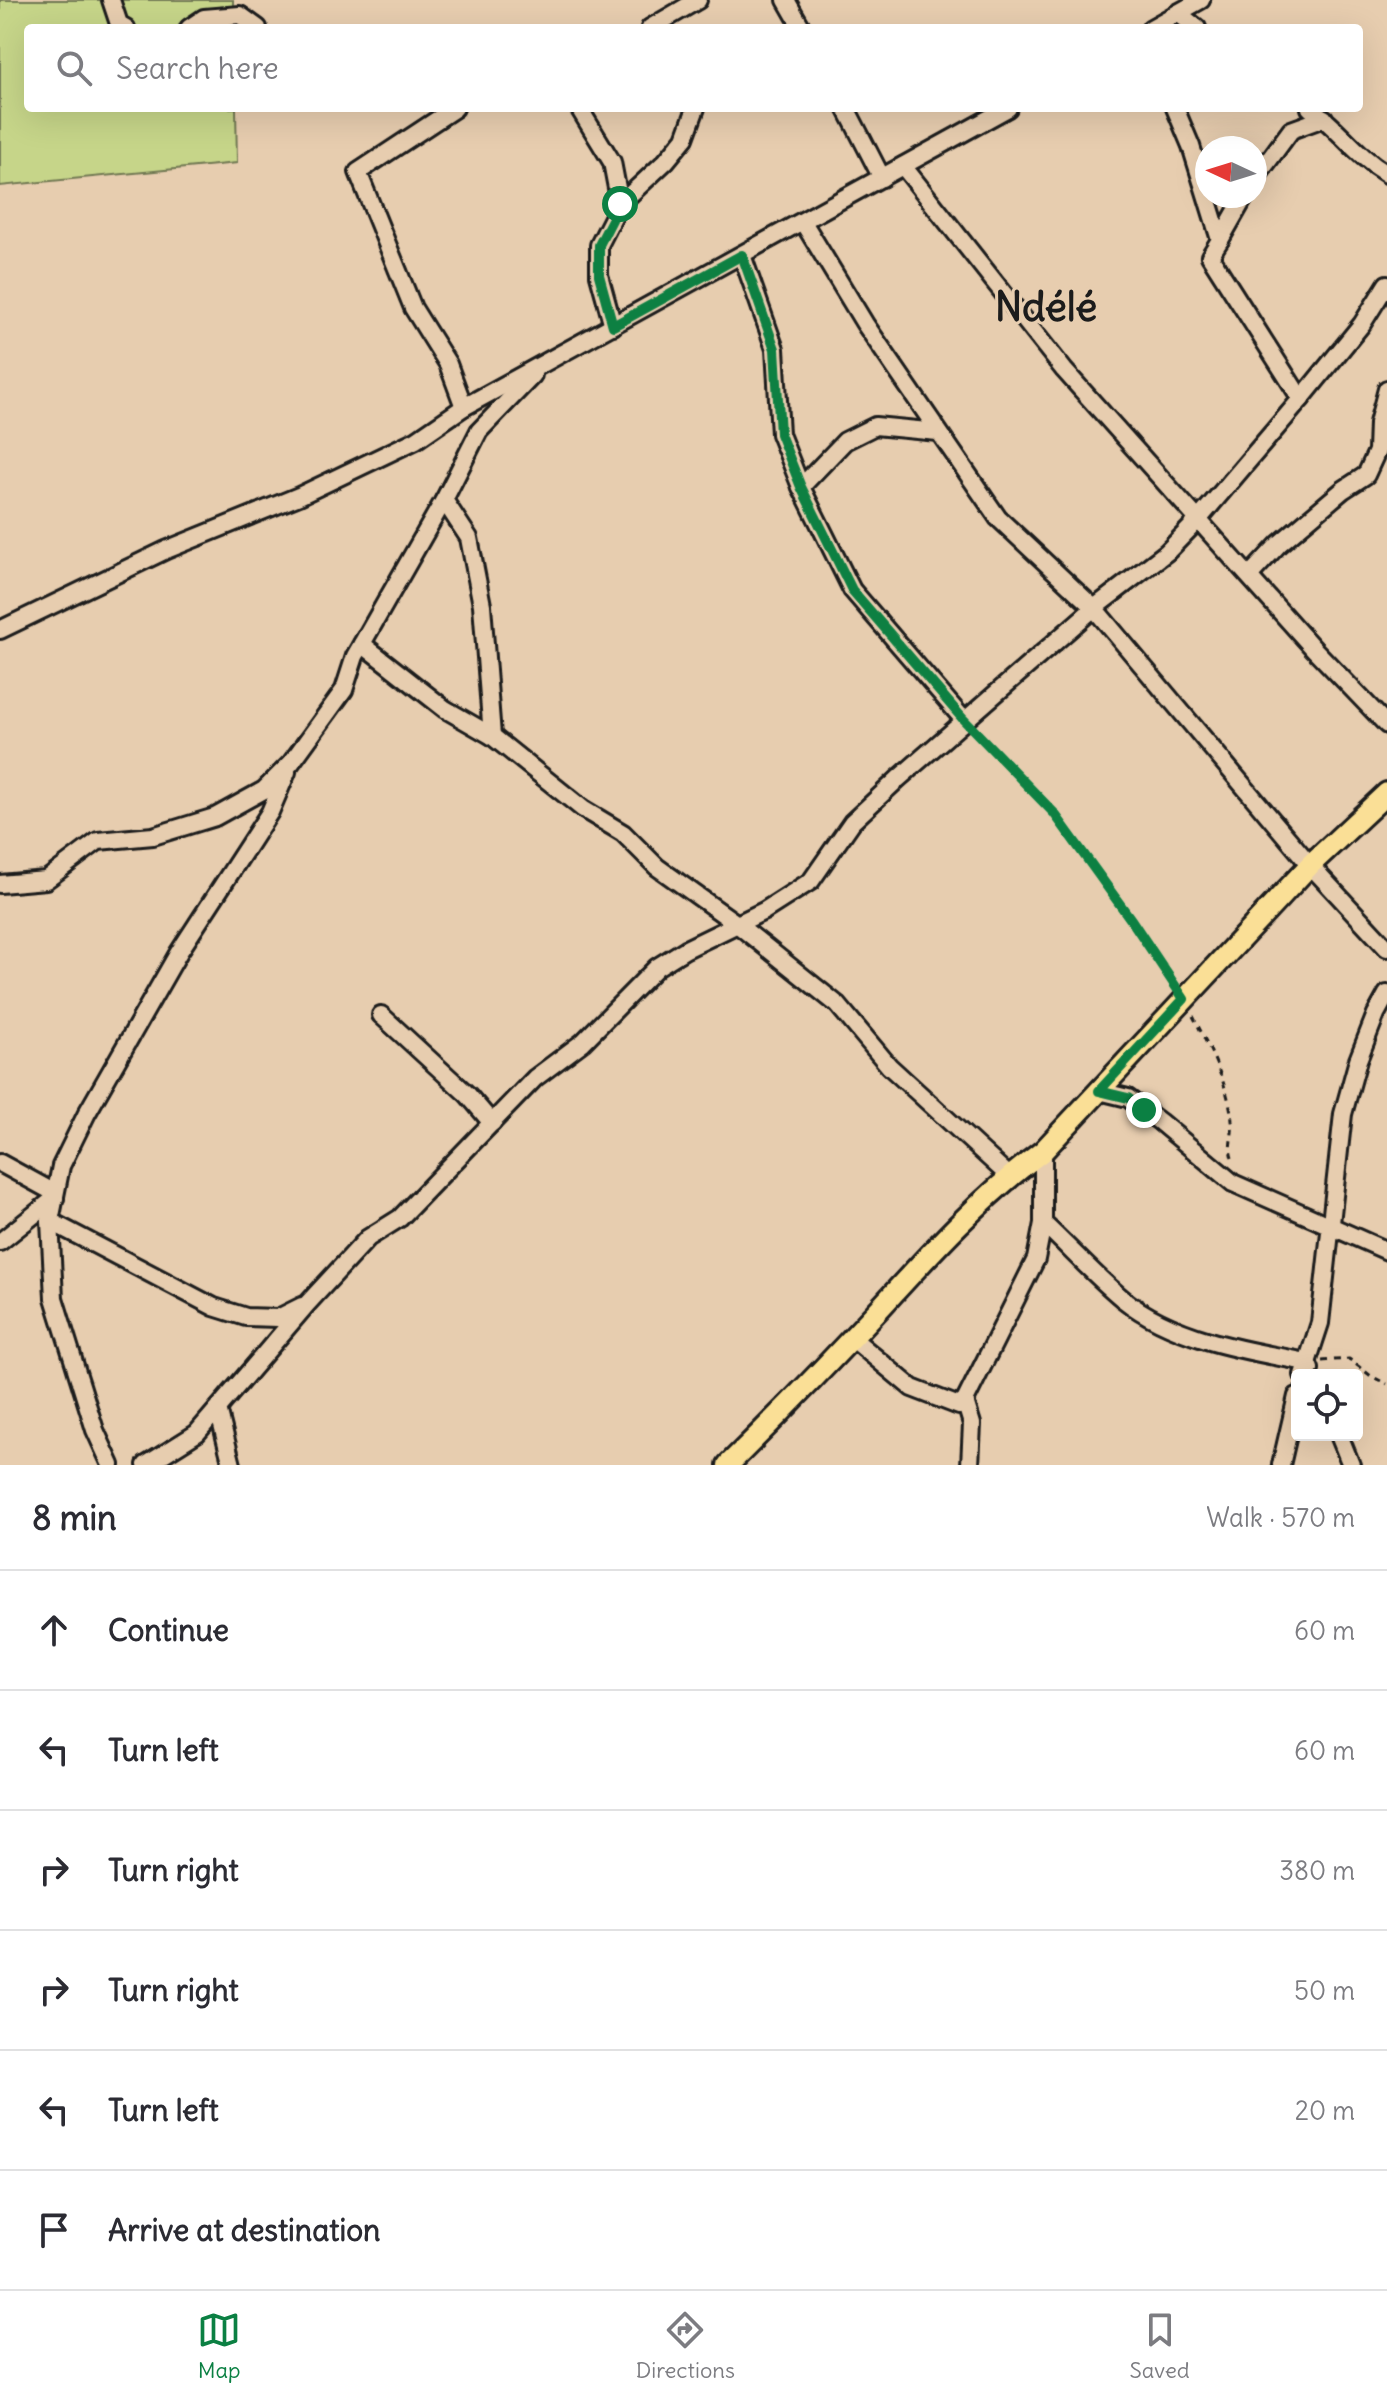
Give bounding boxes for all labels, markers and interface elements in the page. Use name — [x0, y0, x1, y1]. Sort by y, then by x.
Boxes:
search box — [24, 24, 1363, 112]
icon: search — [52, 46, 96, 90]
text: Search here — [116, 49, 279, 87]
north arrow — [1195, 136, 1267, 208]
route start — [602, 186, 638, 222]
district label: Ndélé — [995, 282, 1097, 332]
route end — [1126, 1092, 1162, 1128]
map controls — [1291, 1369, 1363, 1441]
button: locate — [1291, 1369, 1363, 1441]
text: 8 min — [32, 1496, 117, 1539]
text: Walk · 570 m — [1206, 1501, 1355, 1534]
icon: ahead — [32, 1608, 76, 1652]
text: Continue — [108, 1611, 229, 1649]
text: 60 m — [1294, 1614, 1355, 1647]
icon: left — [32, 1728, 76, 1772]
text: Turn left — [108, 1731, 219, 1769]
text: 60 m — [1294, 1734, 1355, 1767]
icon: right — [32, 1848, 76, 1892]
text: Turn right — [108, 1851, 239, 1889]
text: 380 m — [1279, 1854, 1355, 1887]
icon: right — [32, 1968, 76, 2012]
text: Turn right — [108, 1971, 239, 2009]
text: 50 m — [1294, 1974, 1355, 2007]
icon: left — [32, 2088, 76, 2132]
text: Turn left — [108, 2091, 219, 2129]
text: 20 m — [1295, 2094, 1355, 2127]
icon: arrive — [32, 2208, 76, 2252]
text: Arrive at destination — [108, 2211, 380, 2249]
tab: Map — [197, 2308, 241, 2384]
tab: Directions — [636, 2308, 735, 2384]
tab: Saved — [1129, 2308, 1190, 2384]

